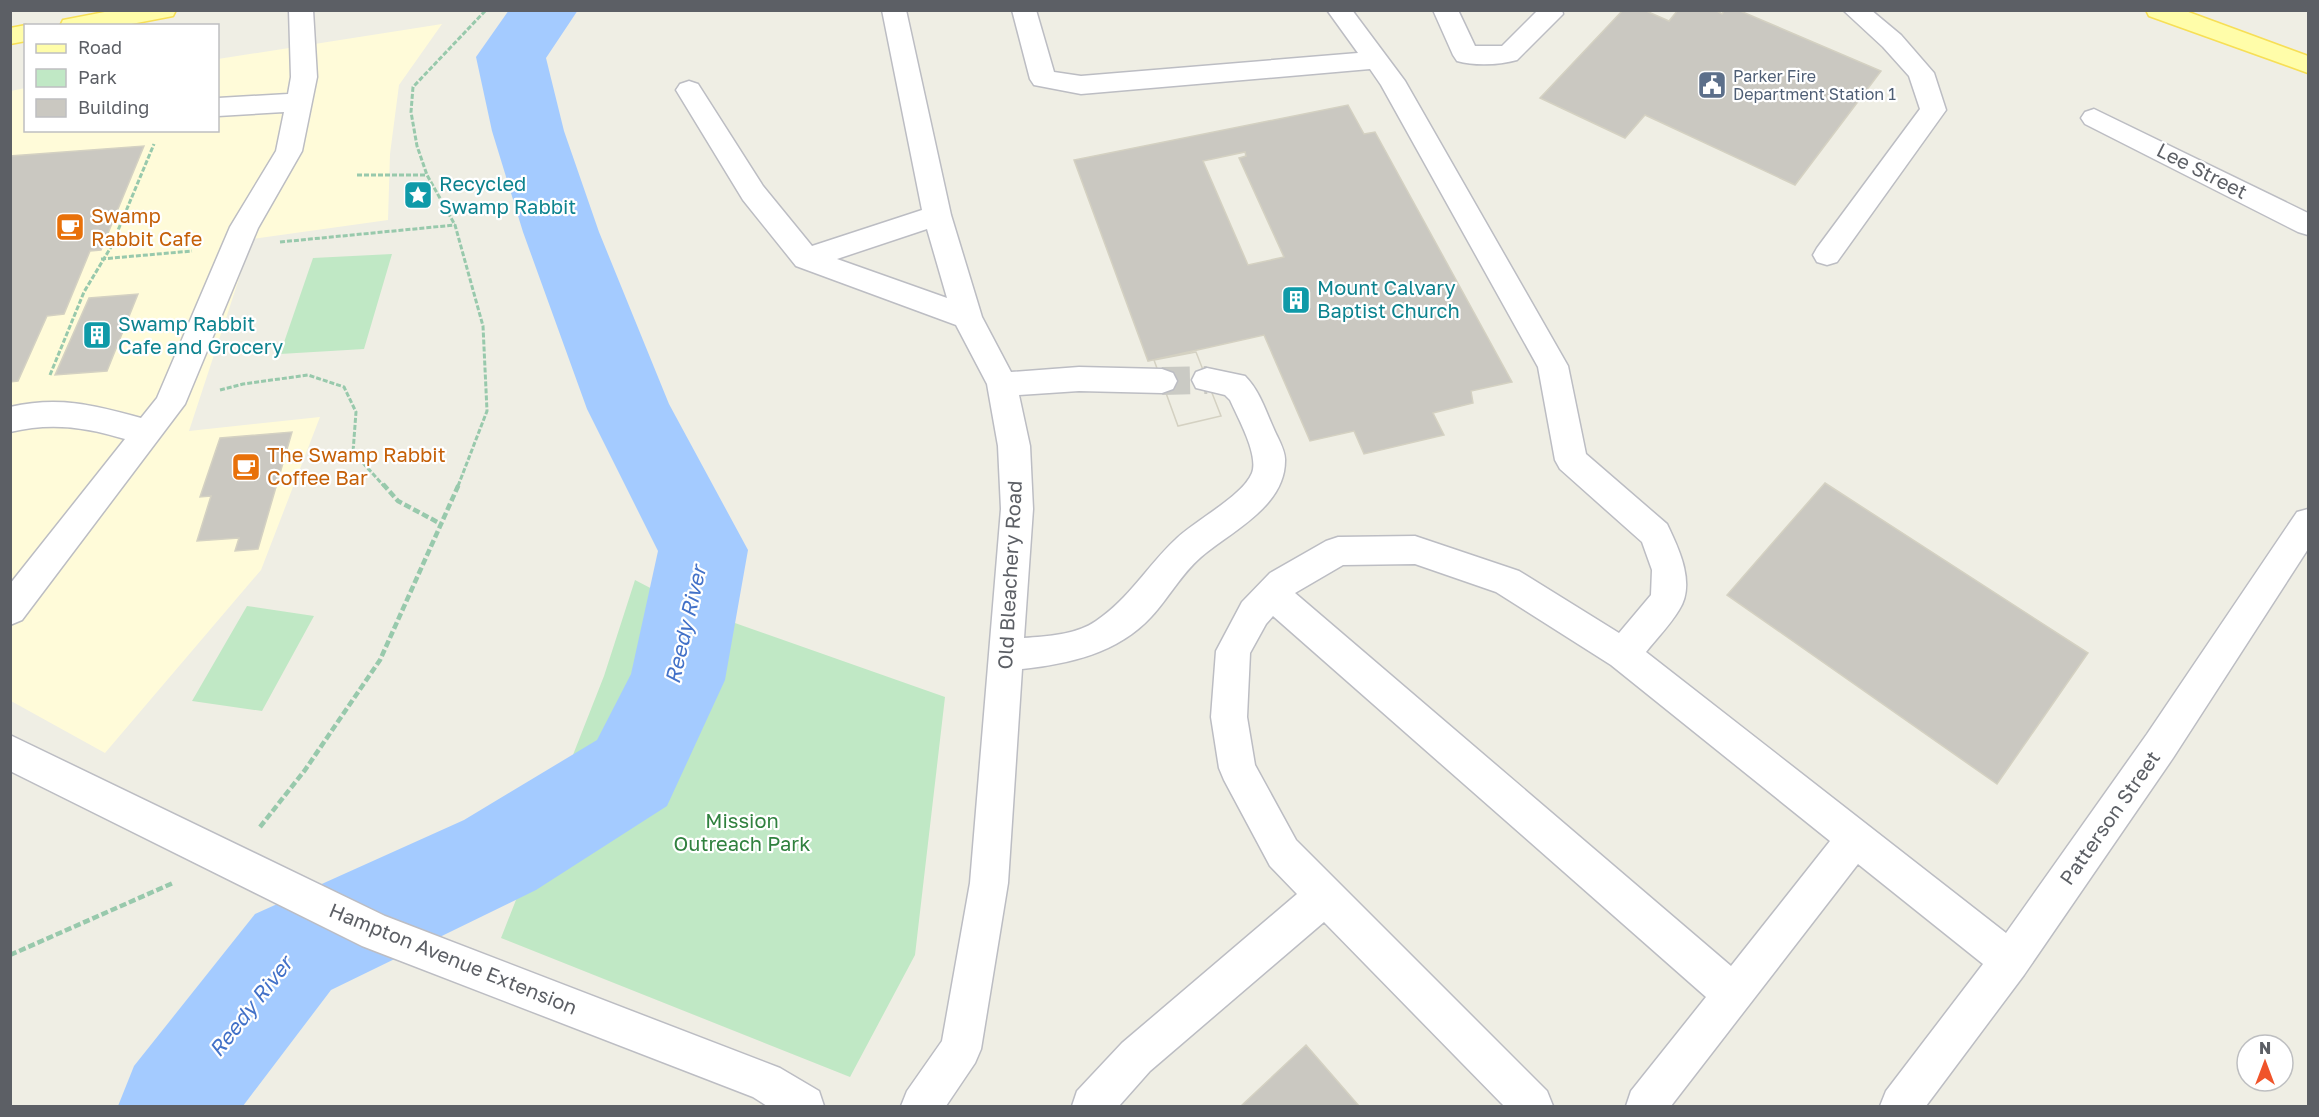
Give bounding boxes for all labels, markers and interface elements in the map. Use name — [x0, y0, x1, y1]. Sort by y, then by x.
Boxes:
legend — [24, 24, 219, 132]
text: Road — [78, 36, 122, 58]
text: Park — [78, 66, 117, 88]
place label: Parker Fire Department Station 1 — [1733, 66, 1896, 104]
public building icon: Parker Fire Department Station 1 — [1696, 69, 1728, 101]
text: Building — [78, 96, 149, 118]
street label: Lee Street — [2153, 137, 2252, 203]
place label: Recycled Swamp Rabbit — [439, 171, 576, 218]
place icon: Recycled Swamp Rabbit — [402, 179, 434, 211]
place label: Swamp Rabbit Cafe — [91, 203, 202, 250]
cafe icon: Swamp Rabbit Cafe — [54, 211, 86, 243]
place label: Mount Calvary Baptist Church — [1317, 275, 1460, 322]
building icon: Mount Calvary Baptist Church — [1280, 284, 1312, 316]
place label: Swamp Rabbit Cafe and Grocery — [118, 311, 283, 358]
building icon: Swamp Rabbit Cafe and Grocery — [81, 319, 113, 351]
place label: The Swamp Rabbit Coffee Bar — [267, 442, 446, 489]
cafe icon: The Swamp Rabbit Coffee Bar — [230, 451, 262, 483]
street label: Old Bleachery Road — [992, 480, 1026, 670]
water label: Reedy River — [659, 561, 712, 686]
street label: Patterson Street — [2054, 746, 2164, 889]
park label: Mission Outreach Park — [674, 808, 810, 855]
street label: Hampton Avenue Extension — [326, 897, 581, 1019]
water label: Reedy River — [203, 949, 299, 1062]
north arrow — [2235, 1033, 2295, 1093]
text: N — [2259, 1038, 2271, 1058]

